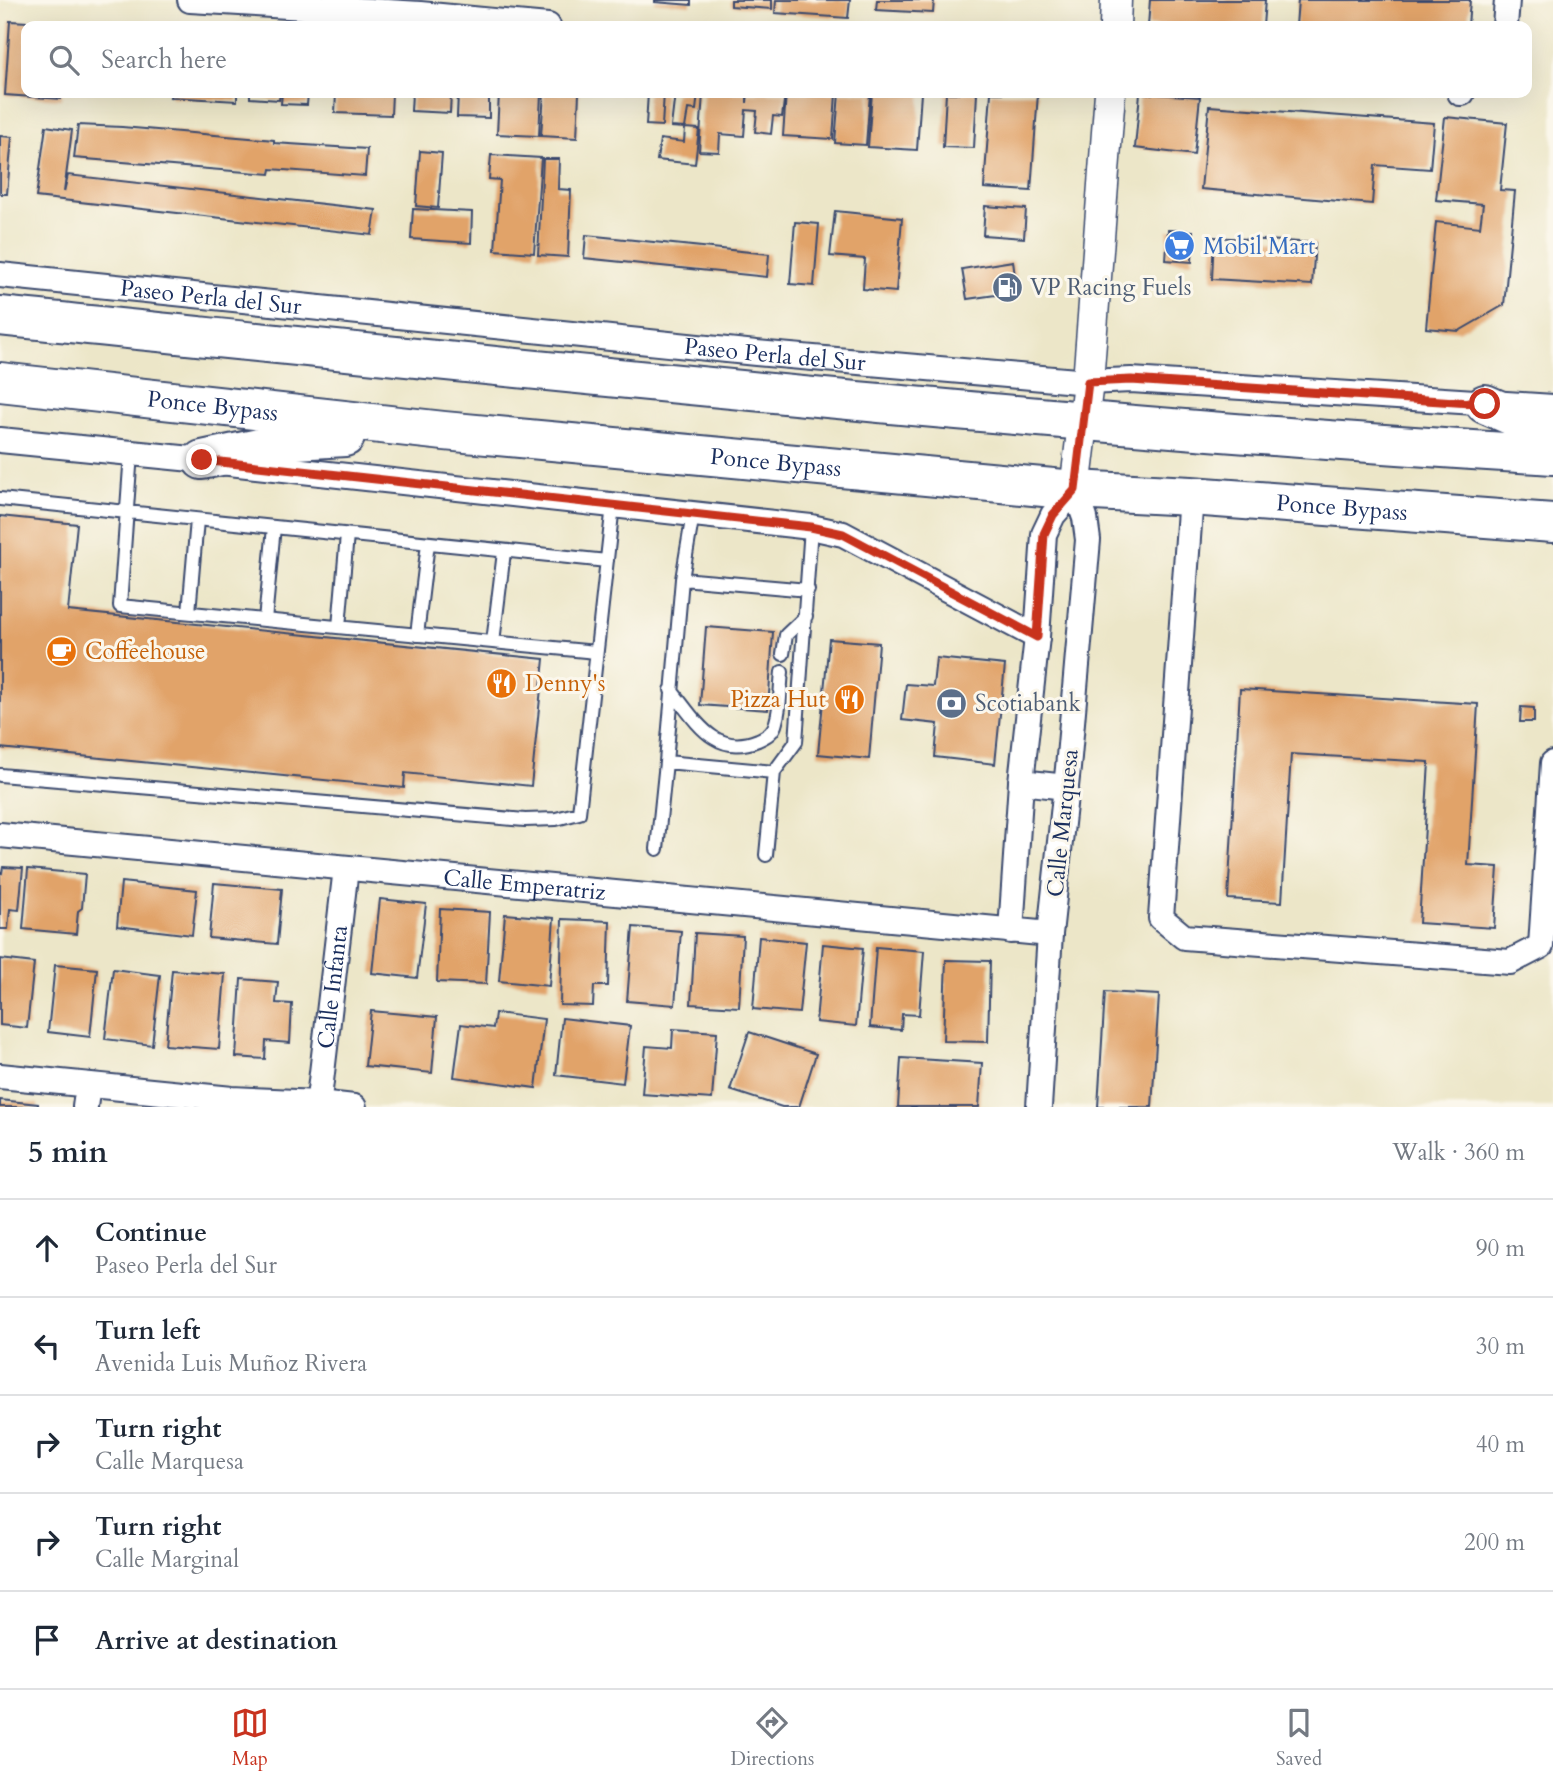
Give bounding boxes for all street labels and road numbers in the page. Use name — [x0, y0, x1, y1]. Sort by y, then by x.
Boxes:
street label: Paseo Perla del Sur — [119, 272, 304, 322]
street label: Paseo Perla del Sur — [683, 331, 868, 379]
street label: Ponce Bypass — [146, 383, 280, 429]
street label: Ponce Bypass — [709, 441, 843, 484]
street label: Ponce Bypass — [1275, 487, 1409, 528]
street label: Calle Marquesa — [1039, 747, 1086, 899]
street label: Calle Emperatriz — [442, 862, 607, 908]
street label: Calle Infanta — [310, 923, 355, 1050]

